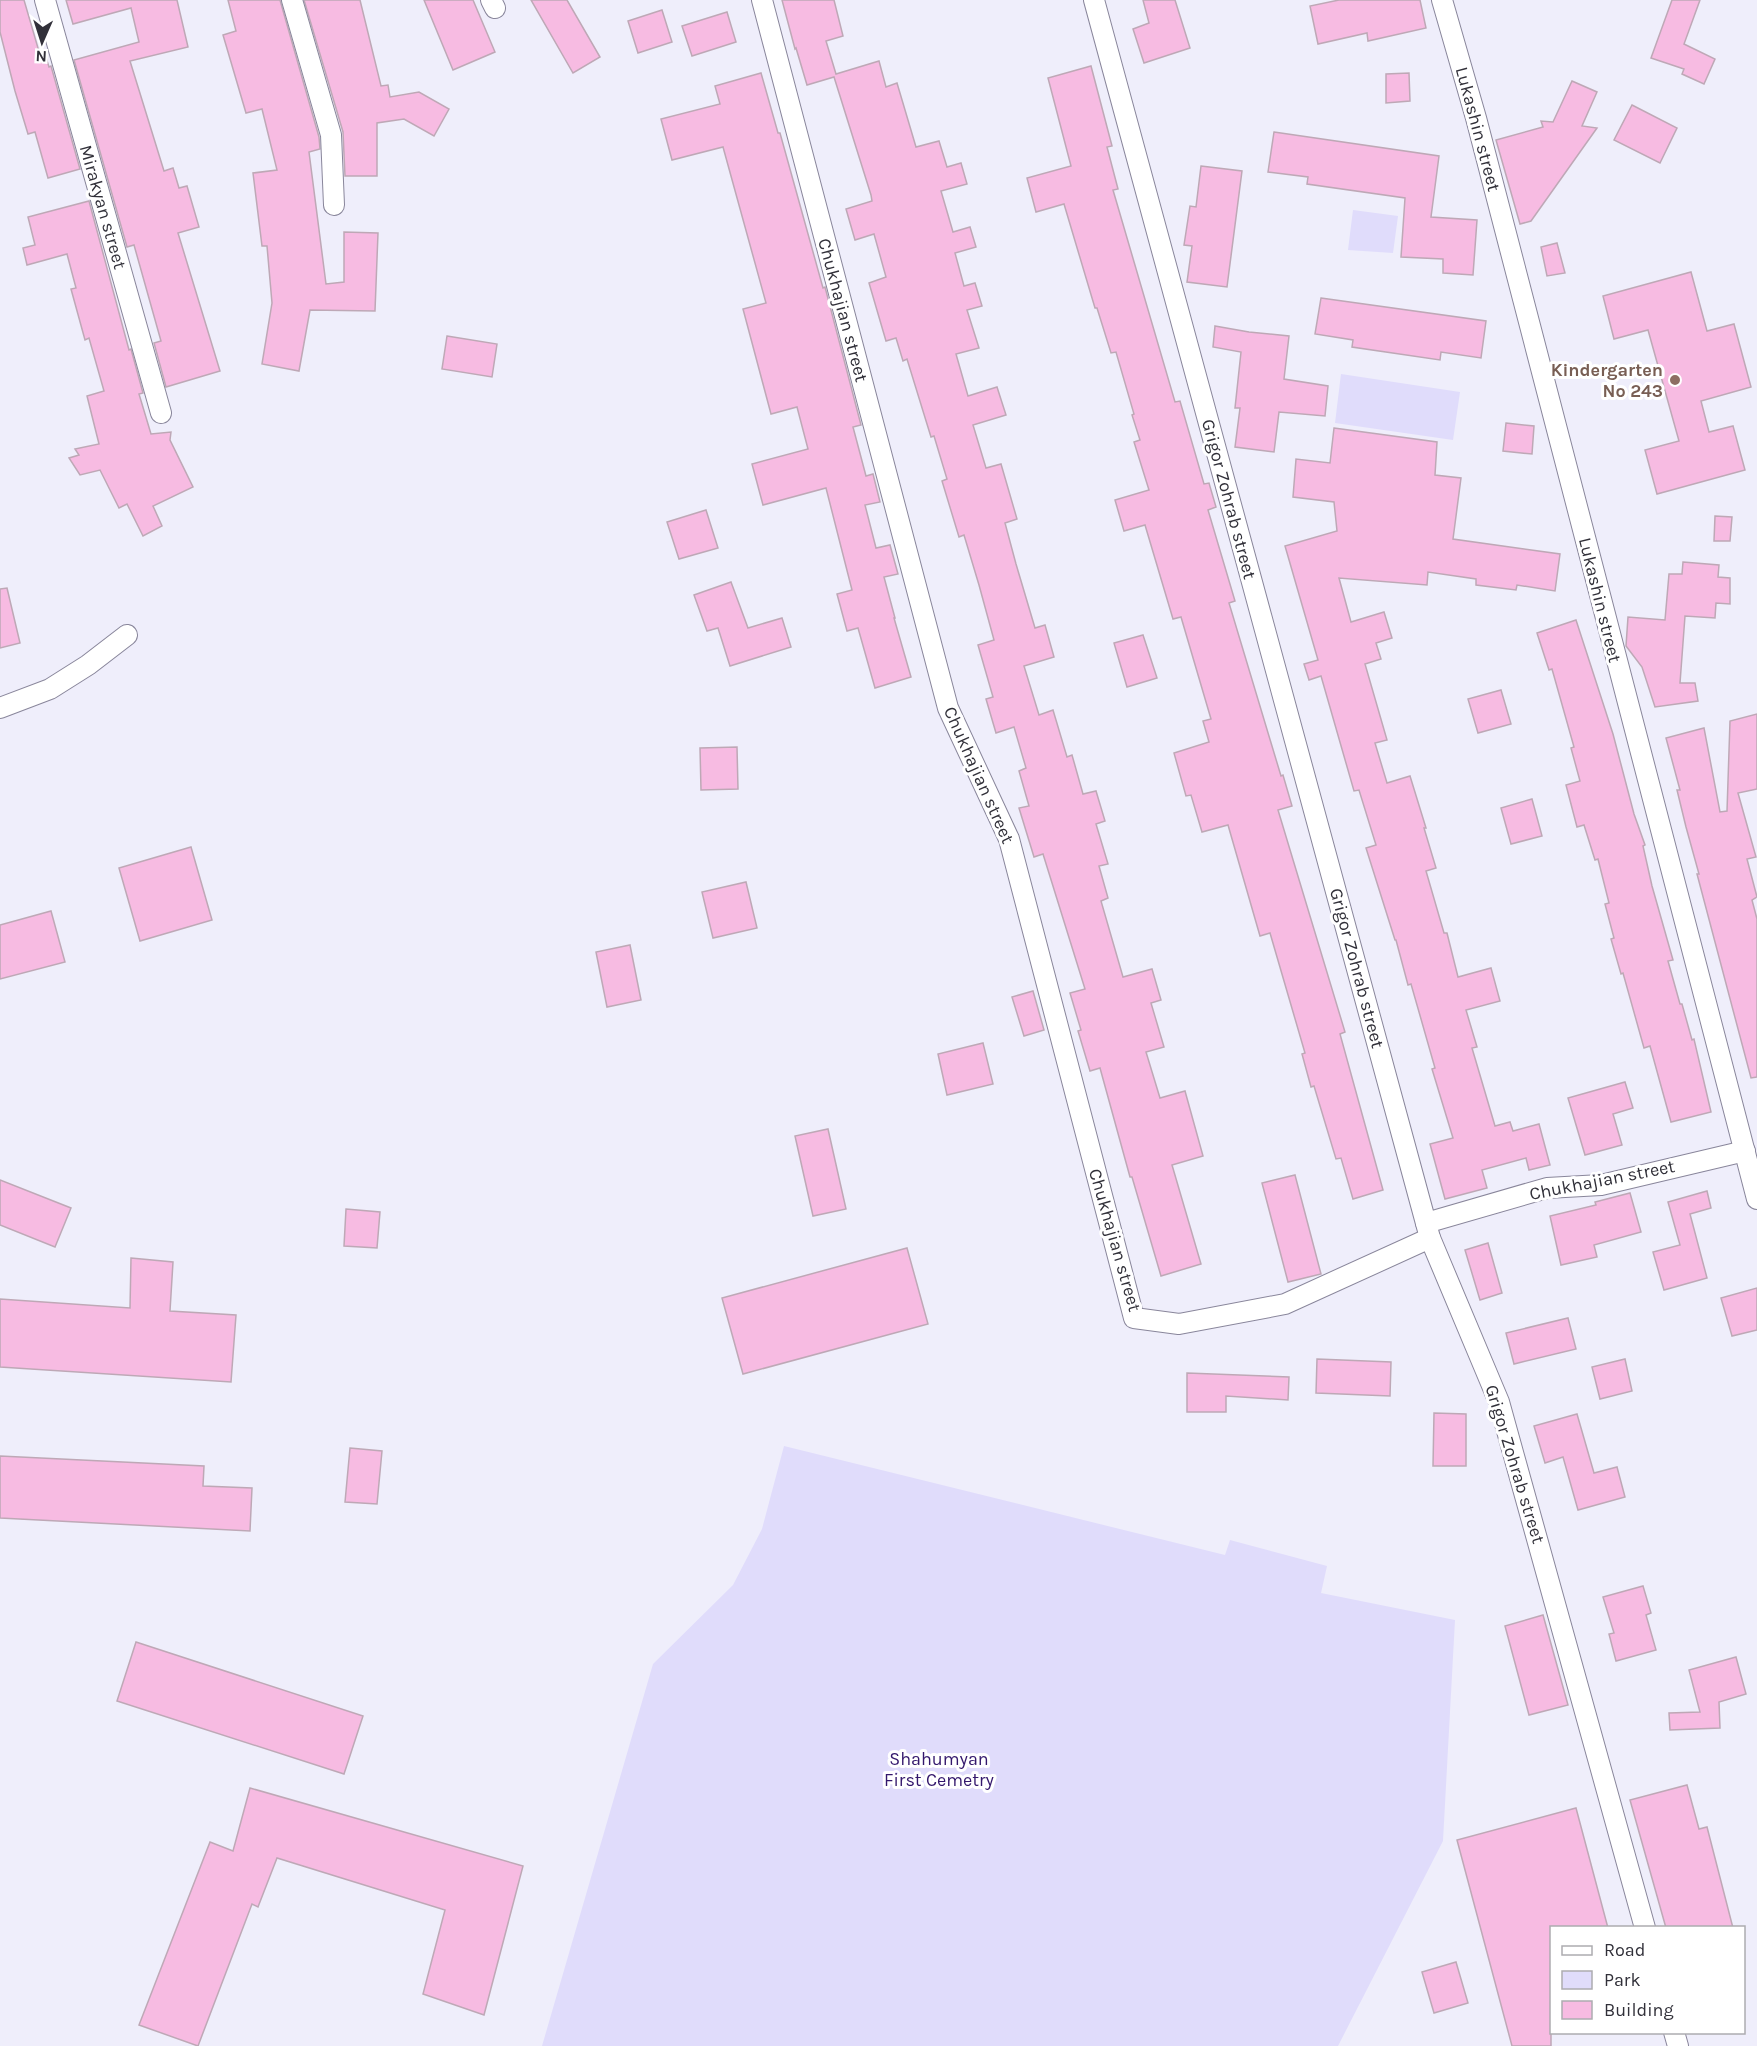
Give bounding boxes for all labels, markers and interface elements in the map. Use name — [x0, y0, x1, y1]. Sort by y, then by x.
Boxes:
north arrow — [12, 12, 72, 72]
text: N — [35, 47, 47, 66]
street label: Lukashin street — [1451, 64, 1505, 194]
street label: Mirakyan street — [75, 142, 131, 272]
street label: Chukhajian street — [813, 236, 873, 384]
place label: Kindergarten No 243 — [1551, 359, 1663, 402]
marker: Kindergarten No 243 — [1668, 373, 1682, 387]
street label: Grigor Zohrab street — [1197, 416, 1261, 582]
street label: Lukashin street — [1574, 535, 1626, 665]
street label: Chukhajian street — [939, 703, 1019, 847]
street label: Grigor Zohrab street — [1325, 885, 1389, 1051]
street label: Chukhajian street — [1527, 1155, 1677, 1205]
street label: Chukhajian street — [1084, 1166, 1146, 1314]
street label: Grigor Zohrab street — [1480, 1382, 1550, 1546]
park label: Shahumyan First Cemetry — [884, 1748, 995, 1791]
legend — [1550, 1926, 1745, 2034]
text: Road — [1604, 1939, 1645, 1961]
text: Park — [1604, 1969, 1641, 1991]
text: Building — [1604, 1999, 1674, 2021]

